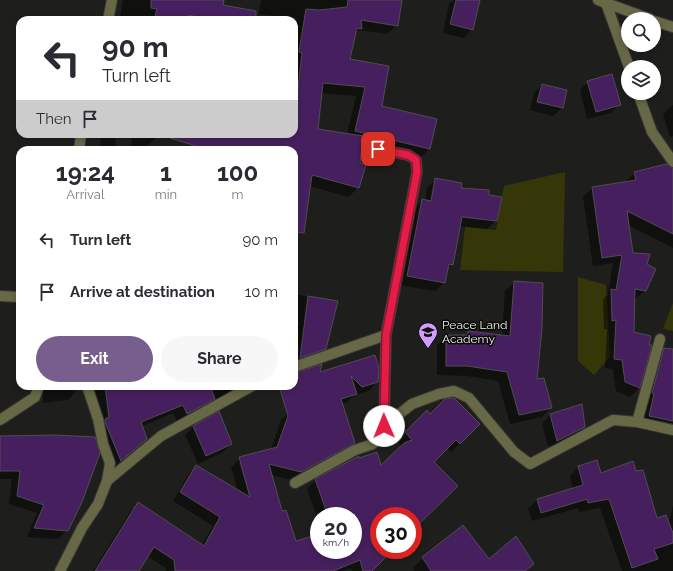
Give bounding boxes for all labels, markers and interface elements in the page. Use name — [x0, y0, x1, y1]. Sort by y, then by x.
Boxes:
map controls — [621, 12, 661, 100]
button: search — [621, 12, 661, 52]
text: 90 m — [102, 31, 168, 64]
icon: left — [36, 32, 88, 84]
button: layers — [621, 60, 661, 100]
text: Turn left — [102, 65, 171, 86]
icon: arrive — [79, 108, 101, 130]
text: Then — [36, 110, 71, 128]
pin — [361, 132, 395, 166]
icon: arrive — [367, 138, 389, 160]
text: 19:24 — [56, 158, 115, 187]
text: 1 — [160, 158, 172, 187]
text: 100 — [217, 158, 258, 187]
text: Arrival — [66, 187, 104, 202]
text: min — [155, 187, 177, 202]
text: m — [232, 187, 244, 202]
icon: left — [36, 229, 58, 251]
text: Turn left — [70, 231, 131, 249]
text: 90 m — [242, 231, 278, 249]
icon: arrive — [36, 281, 58, 303]
text: Arrive at destination — [70, 283, 215, 301]
text: 10 m — [245, 283, 278, 301]
place label: Peace Land Academy — [442, 318, 508, 346]
school or university icon: Peace Land Academy — [417, 321, 439, 349]
button: Exit — [36, 336, 153, 382]
button: Share — [161, 336, 278, 382]
position arrow — [363, 405, 405, 447]
speed limit sign: 30 — [370, 507, 422, 559]
text: 20 — [324, 516, 348, 540]
text: km/h — [323, 537, 349, 548]

